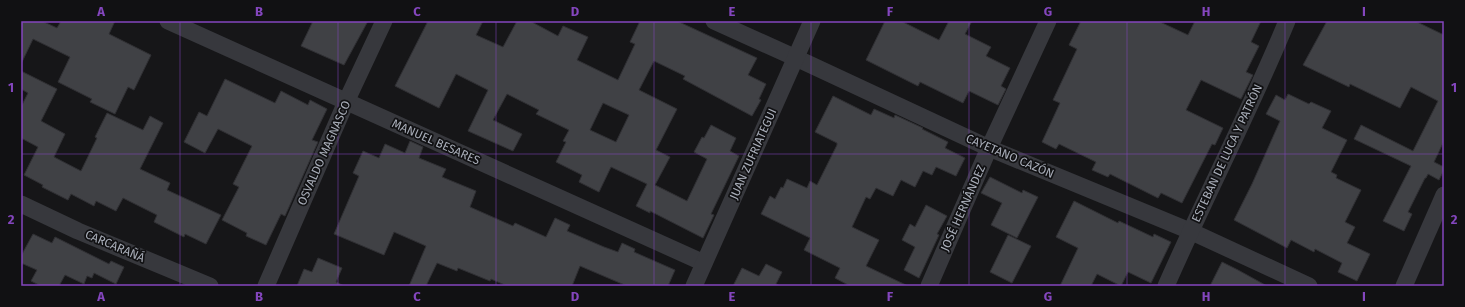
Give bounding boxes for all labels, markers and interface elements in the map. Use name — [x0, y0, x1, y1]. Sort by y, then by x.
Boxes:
text: A — [96, 4, 105, 19]
text: B — [255, 4, 263, 19]
text: C — [413, 4, 421, 19]
text: D — [571, 4, 580, 19]
text: E — [729, 4, 736, 19]
text: F — [887, 4, 894, 19]
text: G — [1044, 4, 1052, 19]
text: H — [1202, 4, 1210, 19]
text: I — [1362, 4, 1366, 19]
text: 1 — [8, 80, 14, 95]
text: 1 — [1451, 80, 1457, 95]
street label: ESTEBAN DE LUCA Y PATRÓN — [1188, 81, 1265, 224]
street label: OSVALDO MAGNASCO — [295, 98, 353, 208]
street label: JUAN ZUFRIATEGUI — [727, 106, 779, 202]
street label: MANUEL BESARES — [390, 116, 483, 168]
street label: CAYETANO CAZÓN — [964, 130, 1057, 181]
street label: JOSÉ HERNÁNDEZ — [937, 162, 988, 254]
text: 2 — [8, 212, 15, 227]
text: 2 — [1451, 212, 1458, 227]
street label: CARCARAÑÁ — [83, 226, 147, 265]
text: A — [96, 289, 105, 304]
text: B — [255, 289, 263, 304]
text: C — [413, 289, 421, 304]
text: D — [571, 289, 580, 304]
text: E — [729, 289, 736, 304]
text: F — [887, 289, 894, 304]
text: G — [1044, 289, 1052, 304]
text: H — [1202, 289, 1210, 304]
text: I — [1362, 289, 1366, 304]

